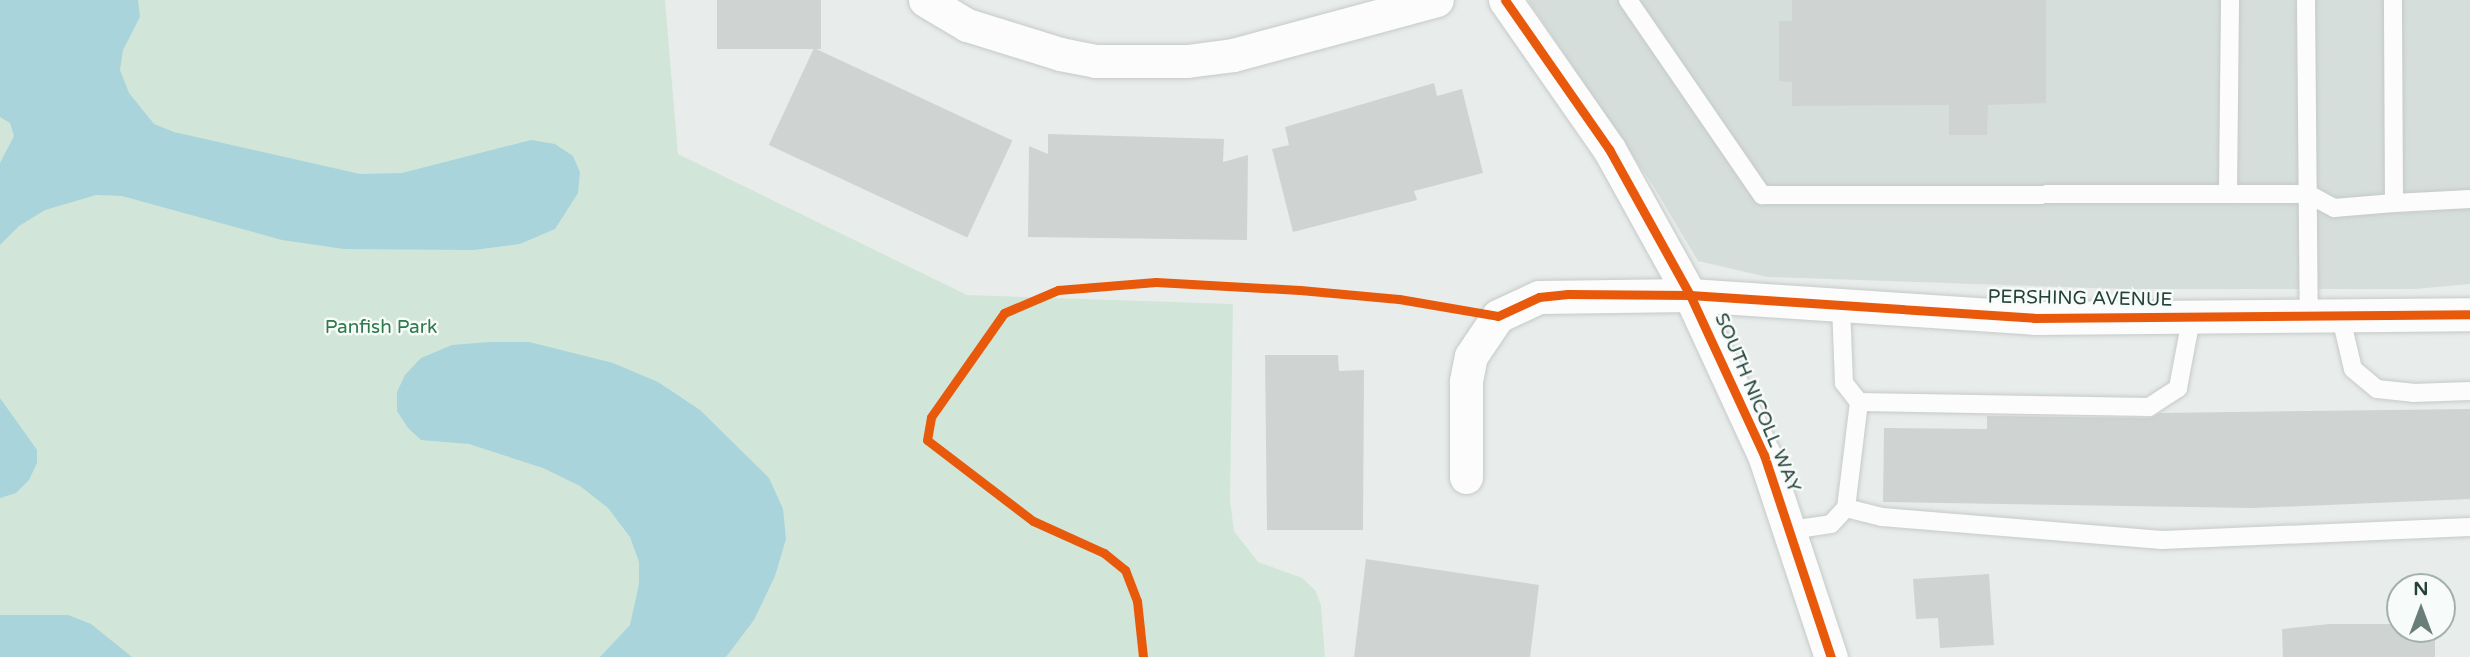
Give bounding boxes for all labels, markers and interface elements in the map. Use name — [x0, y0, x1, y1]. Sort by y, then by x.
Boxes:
street label: PERSHING AVENUE — [1987, 286, 2173, 312]
street label: SOUTH NICOLL WAY — [1709, 310, 1805, 496]
park label: Panfish Park — [325, 317, 437, 339]
north arrow — [2386, 573, 2456, 643]
text: N — [2413, 578, 2429, 600]

